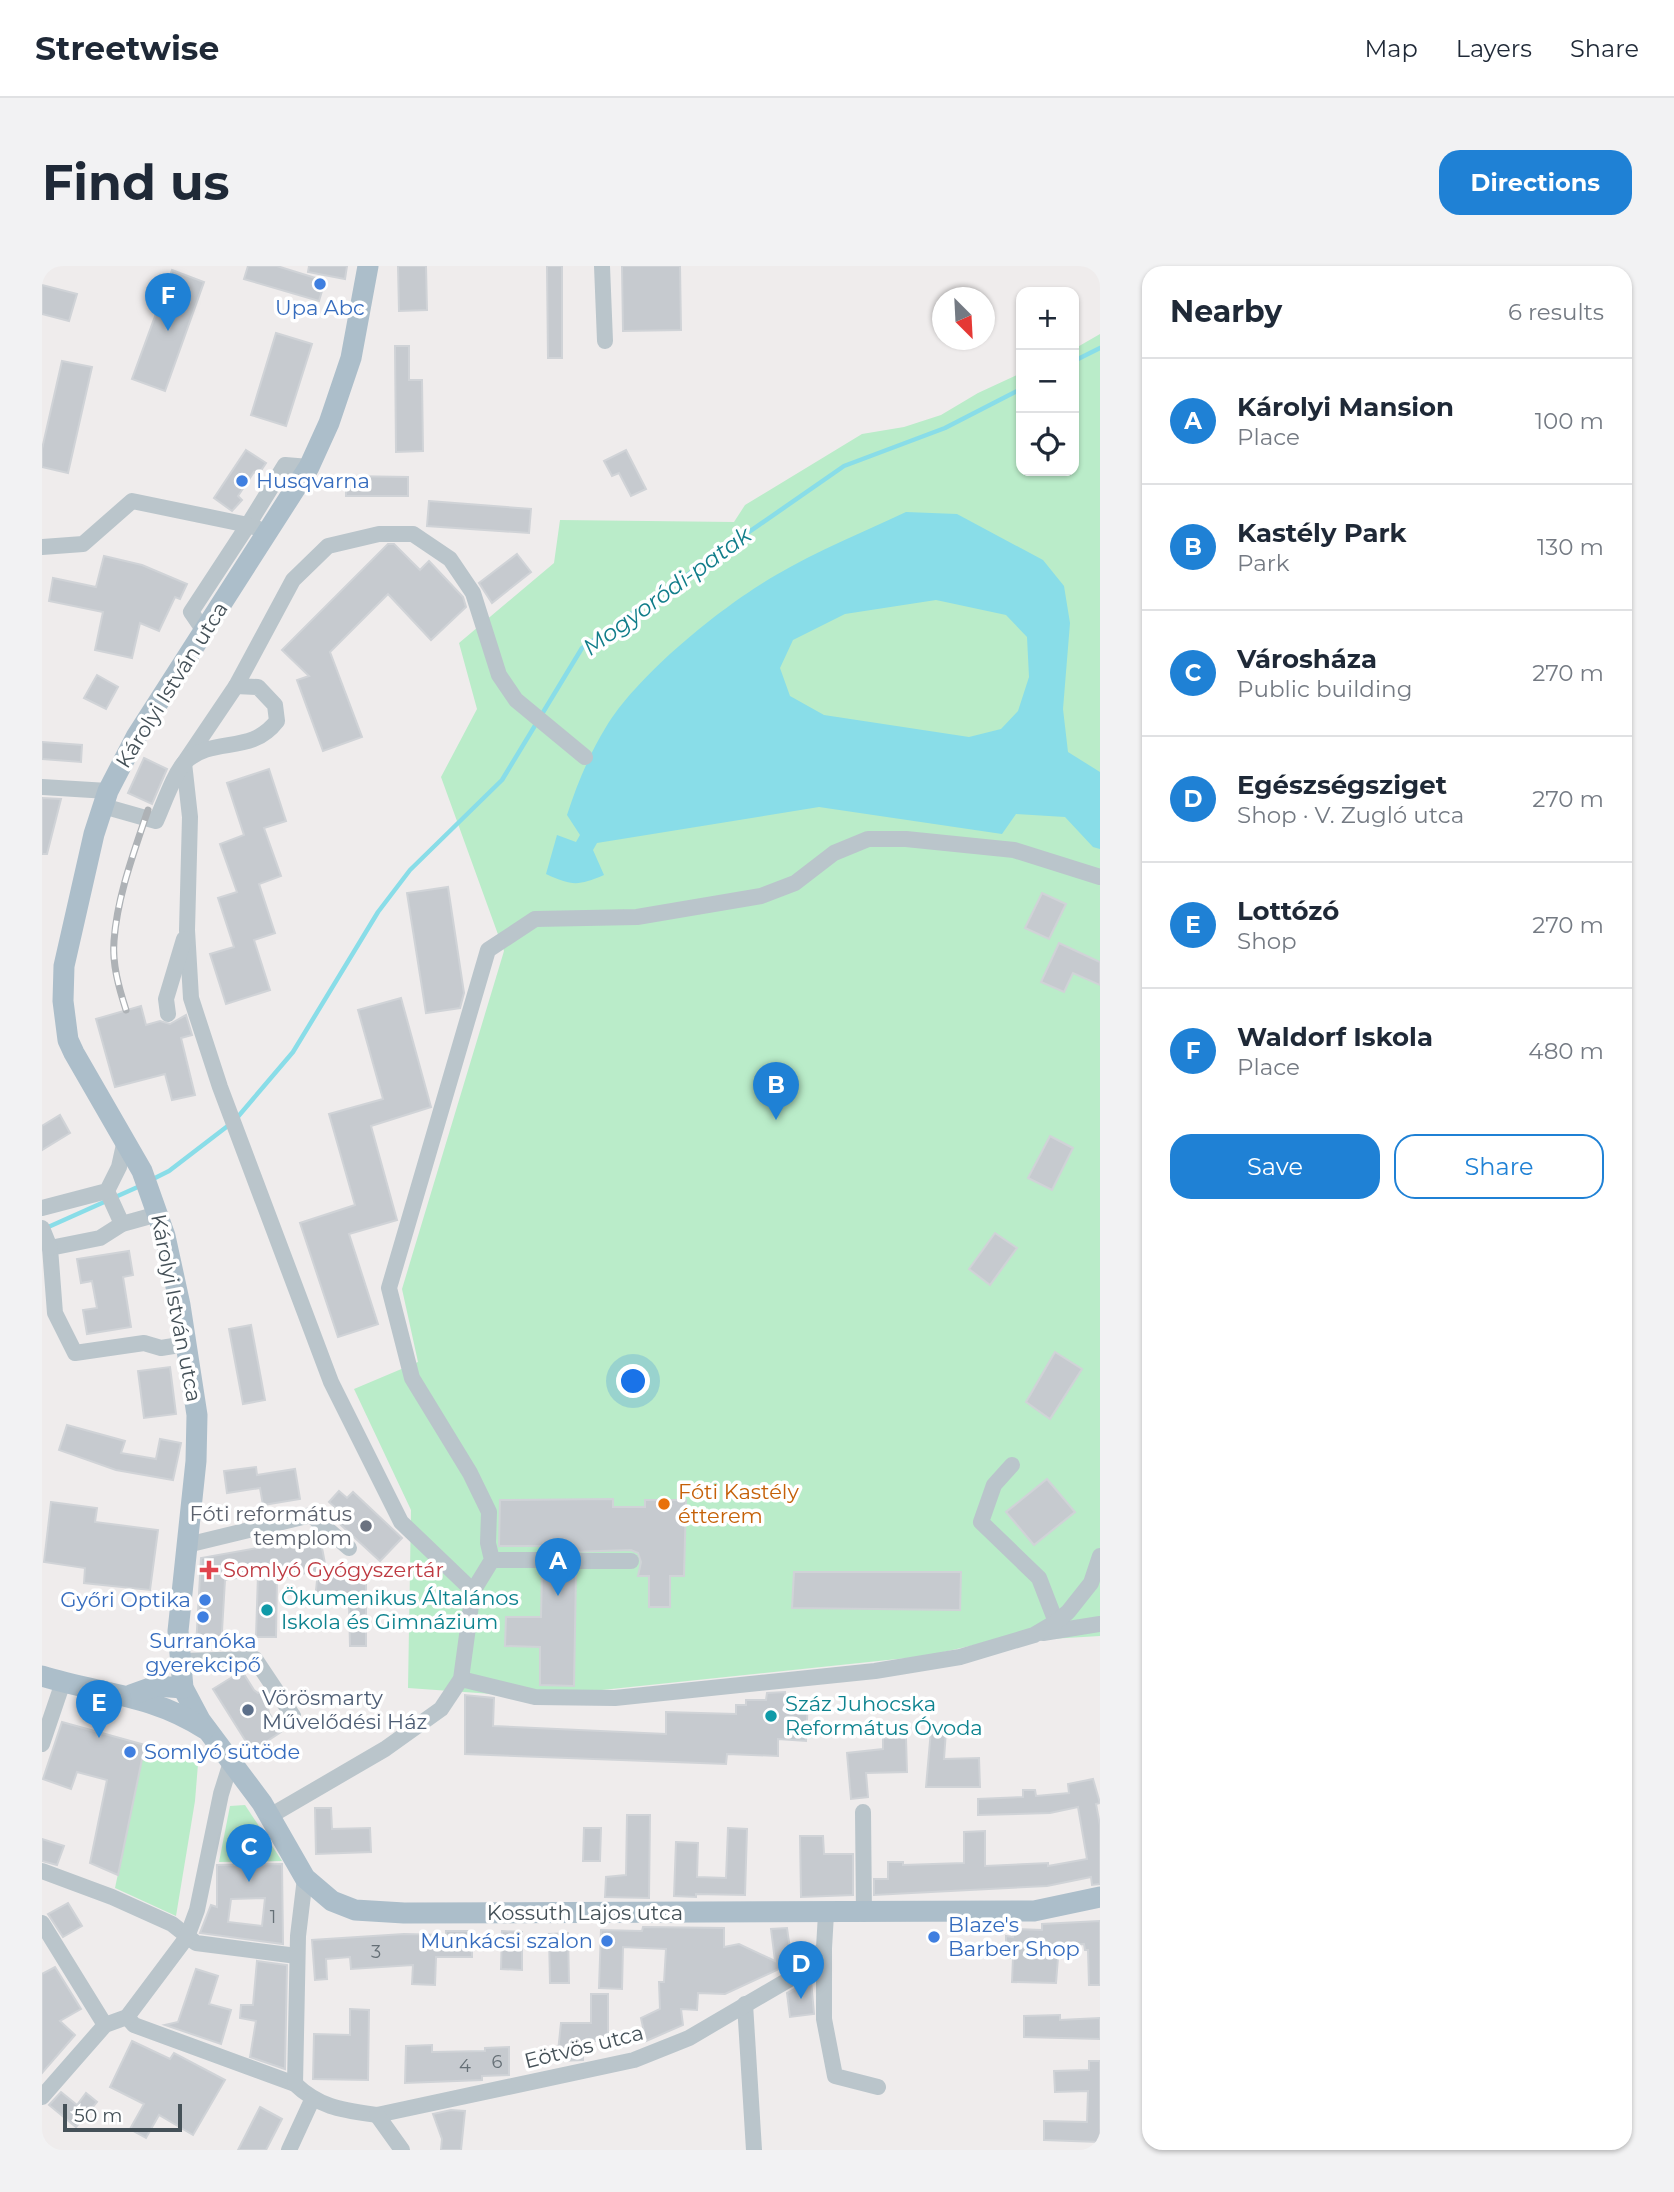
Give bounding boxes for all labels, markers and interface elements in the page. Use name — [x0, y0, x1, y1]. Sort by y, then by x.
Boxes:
text: Streetwise — [35, 28, 219, 68]
text: Map — [1364, 34, 1418, 63]
text: Layers — [1456, 34, 1532, 63]
text: Share — [1570, 34, 1639, 63]
button: Directions — [1439, 150, 1632, 215]
text: Find us — [42, 153, 230, 212]
pin: F — [145, 273, 191, 331]
marker: Upa Abc — [312, 276, 328, 292]
north arrow — [932, 287, 995, 350]
map controls — [1016, 287, 1079, 476]
button: + — [1016, 287, 1079, 350]
text: Nearby — [1170, 293, 1282, 330]
place label: Upa Abc — [275, 295, 365, 320]
text: 6 results — [1508, 298, 1604, 326]
button: − — [1016, 350, 1079, 413]
text: Károlyi Mansion — [1237, 391, 1454, 423]
text: A — [1184, 407, 1202, 435]
text: 100 m — [1535, 407, 1604, 435]
button: locate — [1016, 413, 1079, 476]
text: Place — [1237, 423, 1300, 451]
place label: Husqvarna — [256, 468, 370, 493]
marker: Husqvarna — [234, 473, 250, 489]
text: Kastély Park — [1237, 517, 1407, 549]
water label: Mogyoródi-patak — [577, 520, 758, 661]
text: B — [1184, 533, 1202, 561]
text: 130 m — [1537, 533, 1604, 561]
text: Park — [1237, 549, 1290, 577]
street label: Károlyi István utca — [110, 597, 233, 772]
text: Városháza — [1237, 643, 1377, 675]
text: C — [1185, 659, 1201, 687]
text: 270 m — [1532, 659, 1604, 687]
text: Public building — [1237, 675, 1412, 703]
text: Egészségsziget — [1237, 769, 1447, 801]
text: D — [1184, 785, 1203, 813]
text: 270 m — [1532, 785, 1604, 813]
text: Shop · V. Zugló utca — [1237, 801, 1464, 829]
text: Lottózó — [1237, 895, 1339, 927]
text: E — [1185, 911, 1201, 939]
text: 270 m — [1532, 911, 1604, 939]
text: Shop — [1237, 927, 1297, 955]
text: Waldorf Iskola — [1237, 1021, 1433, 1053]
text: F — [1186, 1037, 1200, 1065]
text: 480 m — [1528, 1037, 1604, 1065]
text: Place — [1237, 1053, 1300, 1081]
pin: B — [753, 1062, 799, 1120]
button: Save — [1170, 1134, 1380, 1199]
button: Share — [1394, 1134, 1604, 1199]
street label: Károlyi István utca — [146, 1212, 207, 1404]
your location — [616, 1364, 650, 1398]
place label: Fóti Kastély étterem — [678, 1479, 799, 1528]
marker: Fóti Kastély étterem — [656, 1496, 672, 1512]
place label: Fóti református templom — [189, 1501, 352, 1550]
marker: Fóti református templom — [358, 1518, 374, 1534]
pin: A — [535, 1538, 581, 1596]
place label: Somlyó Gyógyszertár — [223, 1557, 444, 1582]
marker: Somlyó Gyógyszertár — [201, 1562, 217, 1578]
place label: Ökumenikus Általános Iskola és Gimnázium — [281, 1585, 519, 1634]
place label: Győri Optika — [60, 1587, 191, 1612]
marker: Győri Optika — [197, 1592, 213, 1608]
marker: Ökumenikus Általános Iskola és Gimnázium — [259, 1602, 275, 1618]
marker: Surranóka gyerekcipő — [195, 1609, 211, 1625]
place label: Surranóka gyerekcipő — [145, 1628, 261, 1677]
pin: E — [76, 1680, 122, 1738]
place label: Vörösmarty Művelődési Ház — [262, 1685, 427, 1734]
place label: Száz Juhocska Református Óvoda — [785, 1691, 983, 1740]
marker: Vörösmarty Művelődési Ház — [240, 1702, 256, 1718]
marker: Száz Juhocska Református Óvoda — [763, 1708, 779, 1724]
place label: Somlyó sütöde — [144, 1739, 300, 1764]
marker: Somlyó sütöde — [122, 1744, 138, 1760]
pin: C — [226, 1824, 272, 1882]
street label: Kossuth Lajos utca — [487, 1900, 683, 1925]
house number: 1 — [270, 1906, 276, 1928]
place label: Blaze's Barber Shop — [948, 1912, 1080, 1961]
place label: Munkácsi szalon — [420, 1928, 593, 1953]
marker: Blaze's Barber Shop — [926, 1929, 942, 1945]
marker: Munkácsi szalon — [599, 1933, 615, 1949]
house number: 3 — [371, 1941, 381, 1963]
pin: D — [778, 1941, 824, 1999]
street label: Eötvös utca — [522, 2020, 646, 2073]
house number: 6 — [492, 2051, 503, 2073]
house number: 4 — [459, 2055, 471, 2077]
scale bar — [63, 2101, 182, 2133]
text: 50 m — [74, 2104, 122, 2127]

